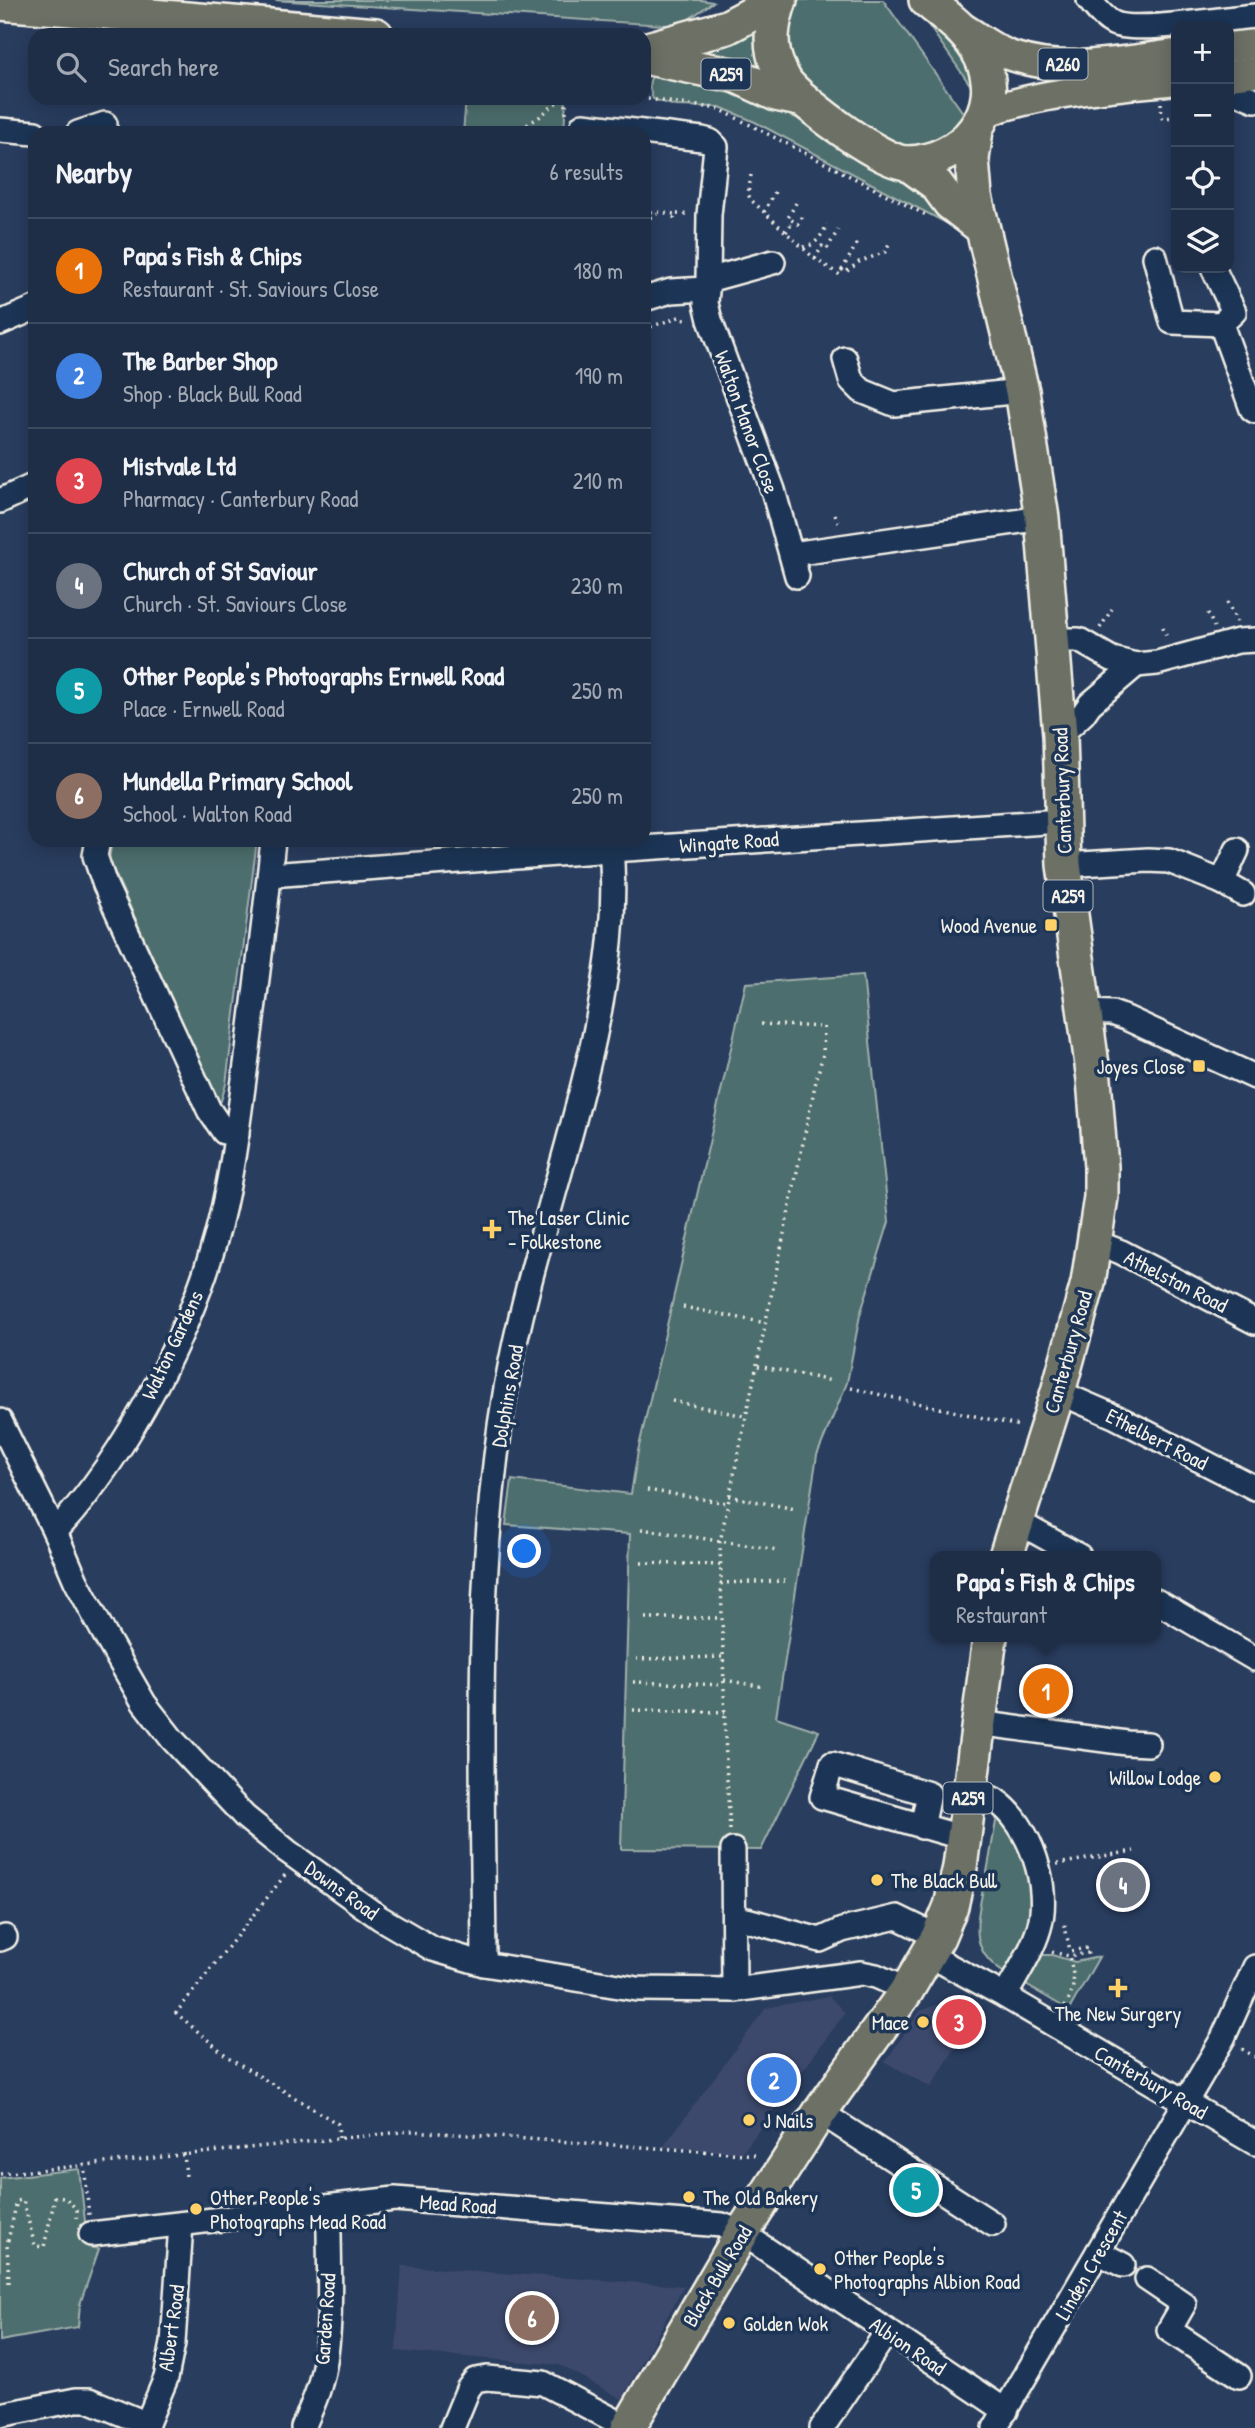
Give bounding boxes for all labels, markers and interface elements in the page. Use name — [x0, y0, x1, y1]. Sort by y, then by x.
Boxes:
map controls — [1171, 21, 1234, 273]
button: + — [1171, 21, 1234, 84]
search box — [28, 28, 651, 105]
icon: search — [52, 48, 90, 86]
road number: A260 — [1038, 48, 1088, 80]
text: Search here — [108, 49, 219, 84]
road number: A259 — [702, 58, 750, 90]
button: − — [1171, 84, 1234, 147]
button: locate — [1171, 147, 1234, 210]
text: Nearby — [56, 152, 132, 192]
text: 6 results — [550, 156, 623, 187]
button: layers — [1171, 210, 1234, 273]
text: Papa's Fish & Chips — [123, 238, 302, 273]
text: 1 — [75, 255, 83, 286]
text: 180 m — [573, 255, 623, 286]
text: Restaurant · St. Saviours Close — [123, 273, 379, 304]
text: The Barber Shop — [123, 343, 277, 378]
street label: Walton Manor Close — [708, 346, 786, 498]
text: 2 — [74, 360, 84, 391]
text: 190 m — [575, 360, 623, 391]
text: Shop · Black Bull Road — [123, 378, 302, 409]
text: Mistvale Ltd — [123, 448, 236, 483]
text: 3 — [74, 465, 84, 496]
text: 210 m — [573, 465, 623, 496]
text: Pharmacy · Canterbury Road — [123, 483, 358, 514]
text: Church of St Saviour — [123, 553, 317, 588]
text: 4 — [75, 570, 83, 601]
text: 230 m — [571, 570, 623, 601]
text: Church · St. Saviours Close — [123, 588, 347, 619]
text: Other People's Photographs Ernwell Road — [123, 658, 504, 693]
text: 5 — [74, 675, 84, 706]
text: 250 m — [571, 675, 623, 706]
text: Place · Ernwell Road — [123, 693, 285, 724]
street label: Canterbury Road — [1045, 727, 1079, 855]
text: Mundella Primary School — [123, 763, 353, 798]
text: 6 — [74, 780, 84, 811]
text: 250 m — [571, 780, 623, 811]
text: School · Walton Road — [123, 798, 292, 829]
street label: Wingate Road — [678, 824, 780, 860]
road number: A259 — [1044, 880, 1092, 912]
place label: Wood Avenue — [941, 911, 1037, 940]
marker: Wood Avenue — [1043, 917, 1059, 933]
place label: Joyes Close — [1097, 1052, 1185, 1081]
marker: Joyes Close — [1191, 1058, 1207, 1074]
place label: The Laser Clinic - Folkestone — [508, 1203, 630, 1256]
marker: The Laser Clinic - Folkestone — [482, 1219, 502, 1239]
street label: Athelstan Road — [1119, 1243, 1233, 1319]
street label: Walton Gardens — [134, 1286, 210, 1404]
street label: Canterbury Road — [1037, 1287, 1099, 1417]
street label: Dolphins Road — [484, 1343, 530, 1449]
street label: Ethelbert Road — [1101, 1401, 1213, 1477]
your location — [507, 1534, 541, 1568]
popup — [930, 1551, 1161, 1642]
text: Papa's Fish & Chips — [956, 1564, 1135, 1599]
text: Restaurant — [956, 1599, 1047, 1630]
pin: 1 — [1023, 1665, 1069, 1717]
place label: Willow Lodge — [1109, 1763, 1201, 1792]
marker: Willow Lodge — [1207, 1769, 1223, 1785]
road number: A259 — [944, 1782, 992, 1814]
street label: Downs Road — [299, 1853, 385, 1927]
pin: 4 — [1100, 1859, 1146, 1911]
place label: The Black Bull — [891, 1866, 998, 1895]
marker: The Black Bull — [869, 1872, 885, 1888]
marker: The New Surgery — [1108, 1978, 1128, 1998]
pin: 3 — [936, 1996, 982, 2048]
place label: The New Surgery — [1055, 1999, 1181, 2028]
place label: Mace — [872, 2008, 909, 2037]
marker: Mace — [915, 2014, 931, 2030]
street label: Canterbury Road — [1089, 2038, 1213, 2126]
pin: 2 — [751, 2054, 797, 2106]
place label: J Nails — [763, 2106, 813, 2135]
marker: J Nails — [741, 2112, 757, 2128]
pin: 5 — [893, 2164, 939, 2216]
place label: Other People's Photographs Mead Road — [210, 2183, 386, 2236]
place label: The Old Bakery — [703, 2183, 818, 2212]
street label: Mead Road — [419, 2187, 497, 2221]
marker: The Old Bakery — [681, 2189, 697, 2205]
marker: Other People's Photographs Mead Road — [188, 2201, 204, 2217]
street label: Linden Crescent — [1048, 2204, 1134, 2325]
street label: Black Bull Road — [675, 2220, 759, 2332]
place label: Other People's Photographs Albion Road — [834, 2243, 1020, 2296]
marker: Other People's Photographs Albion Road — [812, 2261, 828, 2277]
street label: Garden Road — [307, 2272, 343, 2366]
street label: Albert Road — [151, 2283, 191, 2373]
pin: 6 — [509, 2292, 555, 2344]
place label: Golden Wok — [743, 2309, 828, 2338]
street label: Albion Road — [864, 2310, 952, 2382]
marker: Golden Wok — [721, 2315, 737, 2331]

